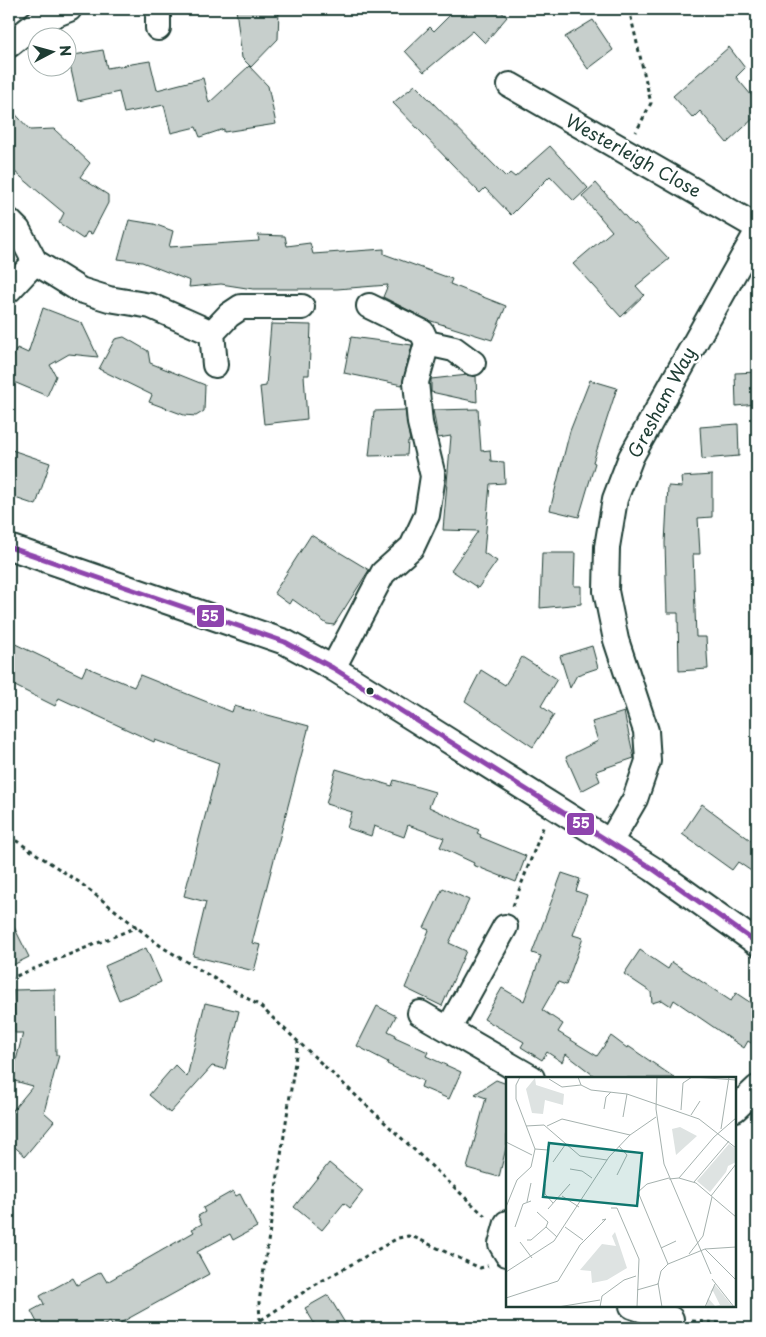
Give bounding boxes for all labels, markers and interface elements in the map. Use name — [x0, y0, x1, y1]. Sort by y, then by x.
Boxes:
north arrow — [28, 28, 78, 78]
text: N — [54, 44, 76, 57]
street label: Westerleigh Close — [561, 106, 707, 204]
street label: Gresham Way — [620, 342, 702, 462]
line badge: 55 — [196, 604, 225, 628]
text: 55 — [201, 605, 219, 626]
unlabelled marker — [365, 686, 375, 696]
line badge: 55 — [566, 812, 595, 836]
text: 55 — [572, 812, 590, 833]
inset map — [506, 1077, 736, 1307]

